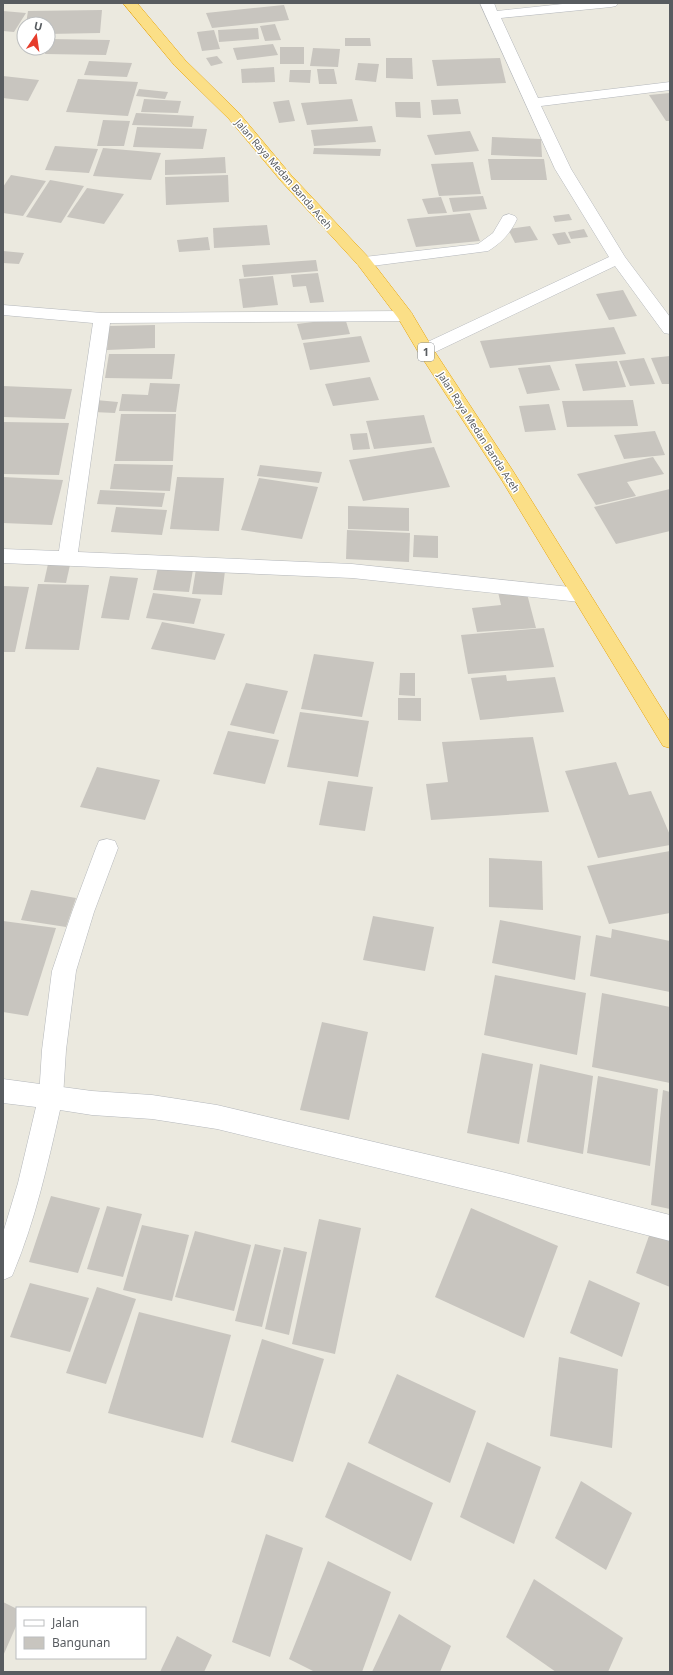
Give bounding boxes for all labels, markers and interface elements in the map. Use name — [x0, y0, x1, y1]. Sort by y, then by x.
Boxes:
north arrow — [16, 16, 56, 56]
text: U — [33, 18, 44, 34]
street label: Jalan Raya Medan Banda Aceh — [232, 115, 336, 232]
road number: 1 — [418, 343, 434, 361]
street label: Jalan Raya Medan Banda Aceh — [434, 368, 523, 495]
legend — [16, 1607, 146, 1659]
text: Jalan — [51, 1614, 79, 1631]
text: Bangunan — [52, 1634, 110, 1651]

